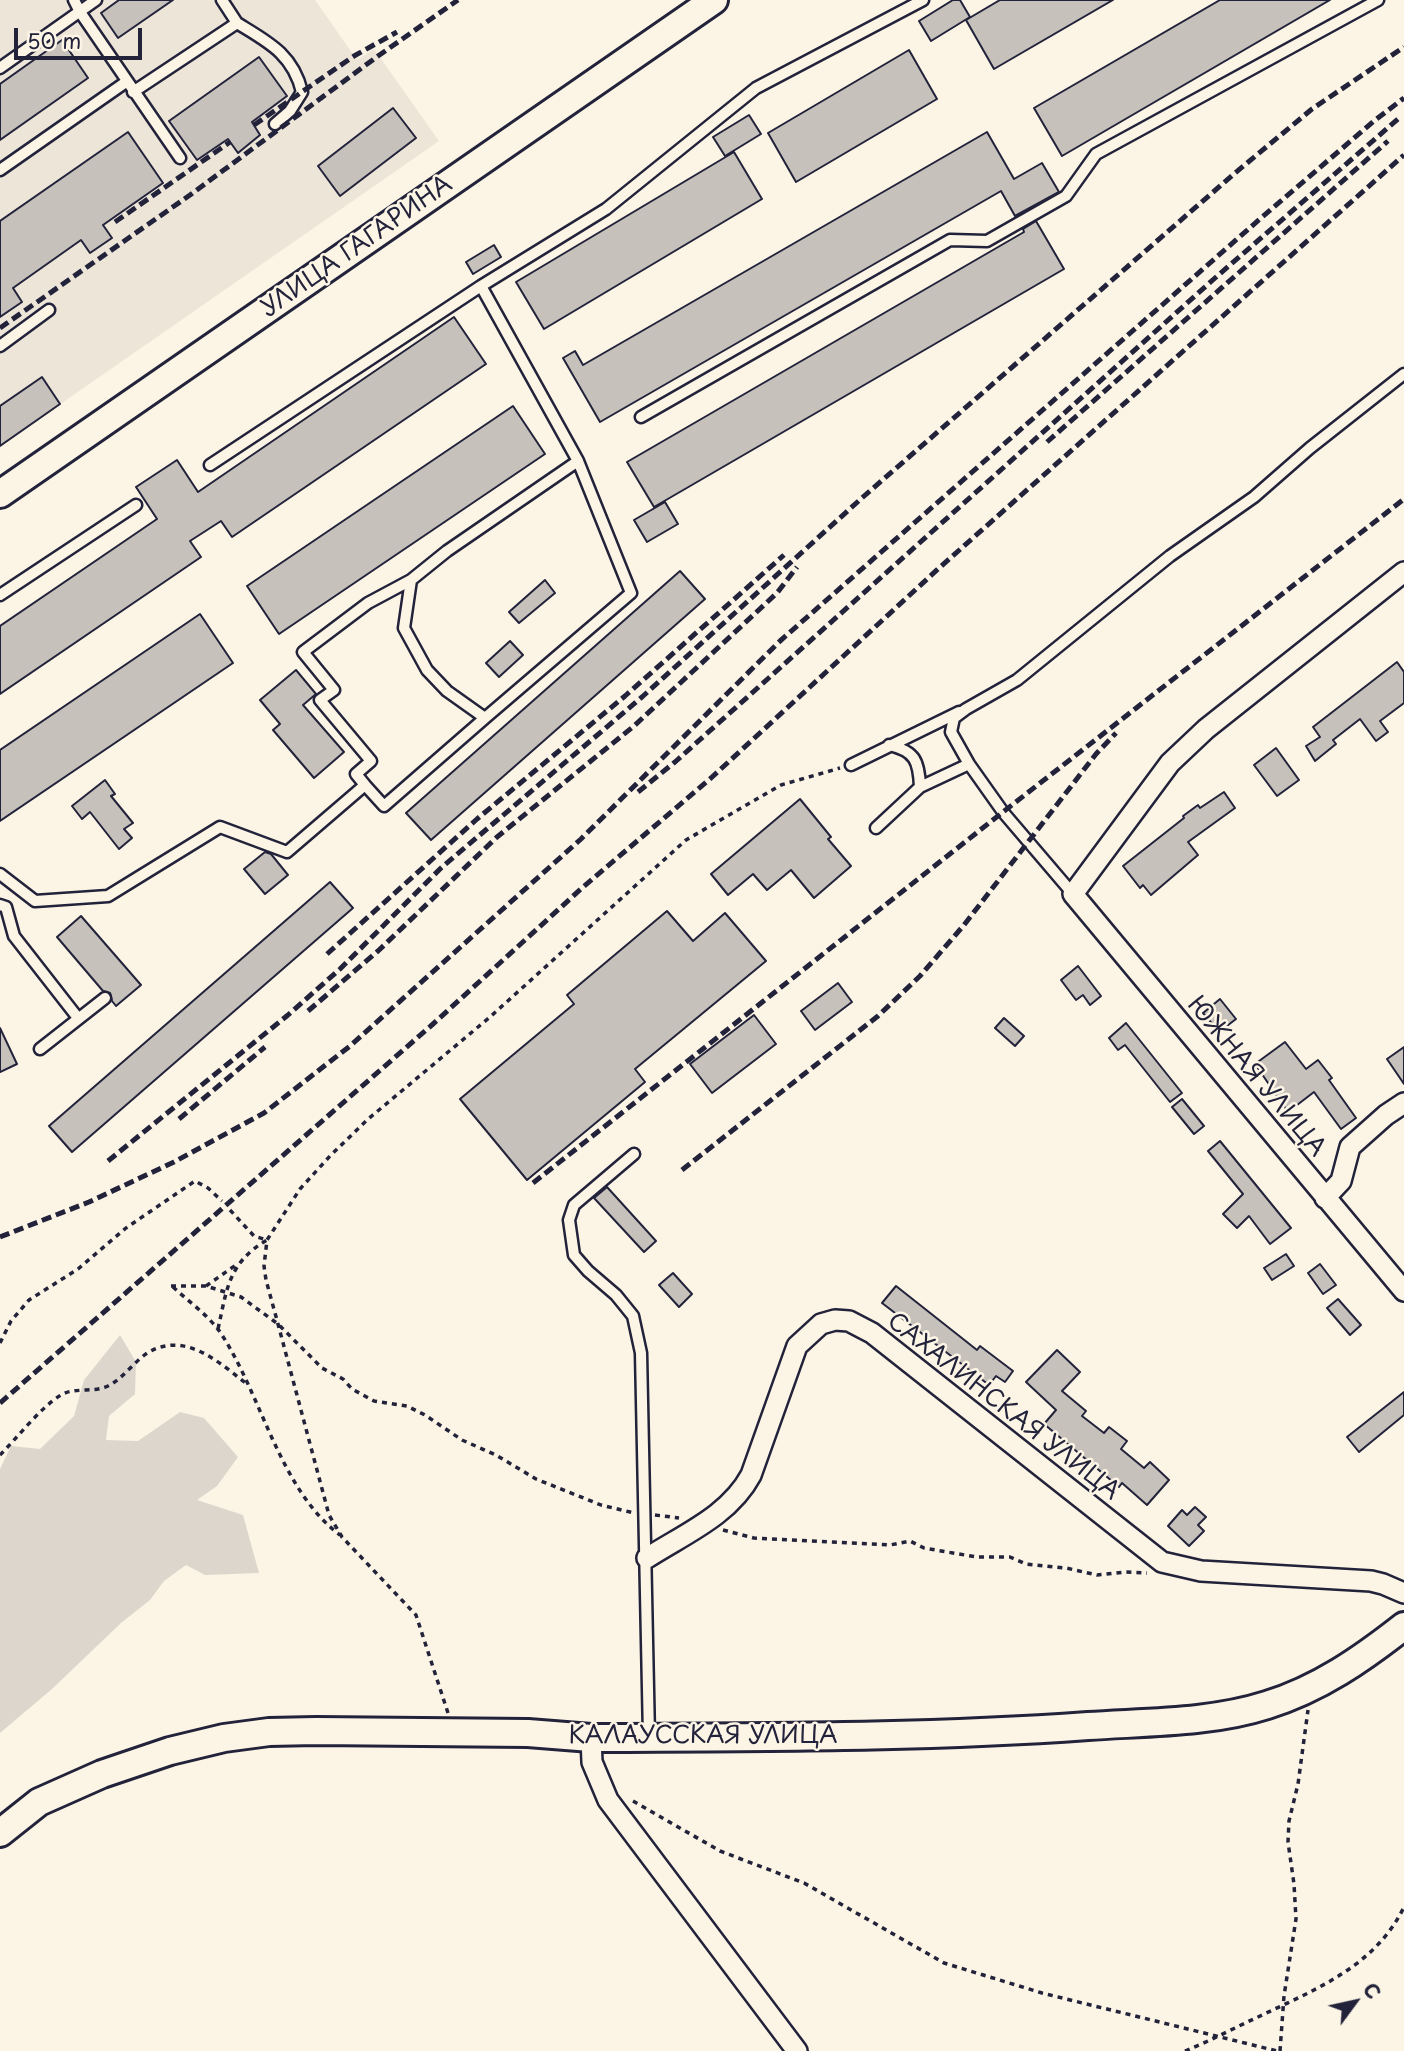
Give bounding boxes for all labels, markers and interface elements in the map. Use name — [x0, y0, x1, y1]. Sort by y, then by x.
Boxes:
scale bar — [18, 14, 145, 58]
text: 50 m — [27, 24, 81, 56]
street label: УЛИЦА ГАГАРИНА — [256, 170, 458, 324]
street label: ЮЖНАЯ УЛИЦА — [1181, 991, 1331, 1163]
street label: САХАЛИНСКАЯ УЛИЦА — [881, 1307, 1125, 1507]
street label: КАЛАУССКАЯ УЛИЦА — [568, 1722, 838, 1750]
north arrow — [1320, 1967, 1390, 2037]
text: С — [1357, 1977, 1388, 2004]

